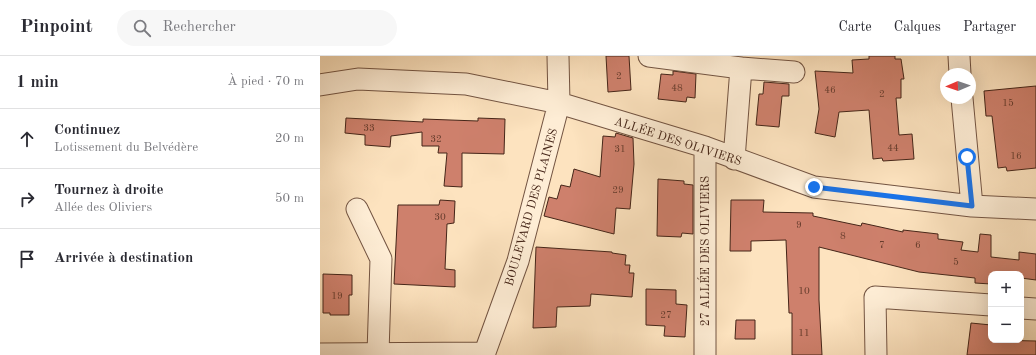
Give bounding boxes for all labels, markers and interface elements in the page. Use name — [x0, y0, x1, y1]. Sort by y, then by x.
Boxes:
search box — [117, 10, 397, 46]
icon: search — [131, 17, 153, 39]
text: Pinpoint — [20, 18, 93, 37]
text: Rechercher — [163, 20, 236, 35]
text: Carte — [838, 20, 872, 34]
text: Calques — [894, 20, 941, 34]
text: Partager — [963, 20, 1016, 34]
north arrow — [940, 68, 976, 104]
house number: 2 — [616, 71, 622, 81]
text: 1 min — [16, 74, 59, 91]
text: À pied · 70 m — [227, 75, 304, 88]
house number: 48 — [671, 83, 683, 93]
house number: 46 — [824, 85, 836, 95]
house number: 2 — [879, 89, 885, 99]
house number: 15 — [1002, 98, 1014, 108]
street label: ALLÉE DES OLIVIERS — [613, 113, 744, 168]
text: Continuez — [54, 123, 120, 138]
house number: 33 — [363, 123, 375, 133]
street label: BOULEVARD DES PLAINES — [504, 127, 560, 288]
icon: ahead — [16, 128, 38, 150]
text: 20 m — [275, 132, 304, 145]
house number: 32 — [430, 134, 442, 144]
text: Lotissement du Belvédère — [54, 141, 198, 154]
house number: 44 — [887, 143, 899, 153]
house number: 31 — [614, 144, 626, 154]
route start — [958, 148, 976, 166]
house number: 16 — [1010, 151, 1022, 161]
street label: 27 ALLÉE DES OLIVIERS — [697, 176, 712, 326]
route end — [805, 178, 823, 196]
text: Tournez à droite — [54, 183, 164, 198]
house number: 29 — [612, 185, 624, 195]
icon: right — [16, 188, 38, 210]
text: 50 m — [275, 192, 304, 205]
text: Allée des Oliviers — [54, 201, 152, 214]
house number: 30 — [434, 212, 446, 222]
house number: 9 — [796, 220, 802, 230]
house number: 8 — [840, 231, 846, 241]
house number: 7 — [879, 240, 885, 250]
house number: 6 — [915, 240, 921, 250]
icon: arrive — [16, 248, 38, 270]
text: Arrivée à destination — [54, 251, 193, 266]
house number: 5 — [953, 257, 959, 267]
map controls — [988, 271, 1024, 343]
button: + — [988, 271, 1024, 307]
house number: 10 — [798, 286, 810, 296]
house number: 19 — [331, 291, 343, 301]
button: − — [988, 307, 1024, 343]
house number: 27 — [660, 310, 672, 320]
house number: 11 — [798, 328, 810, 338]

